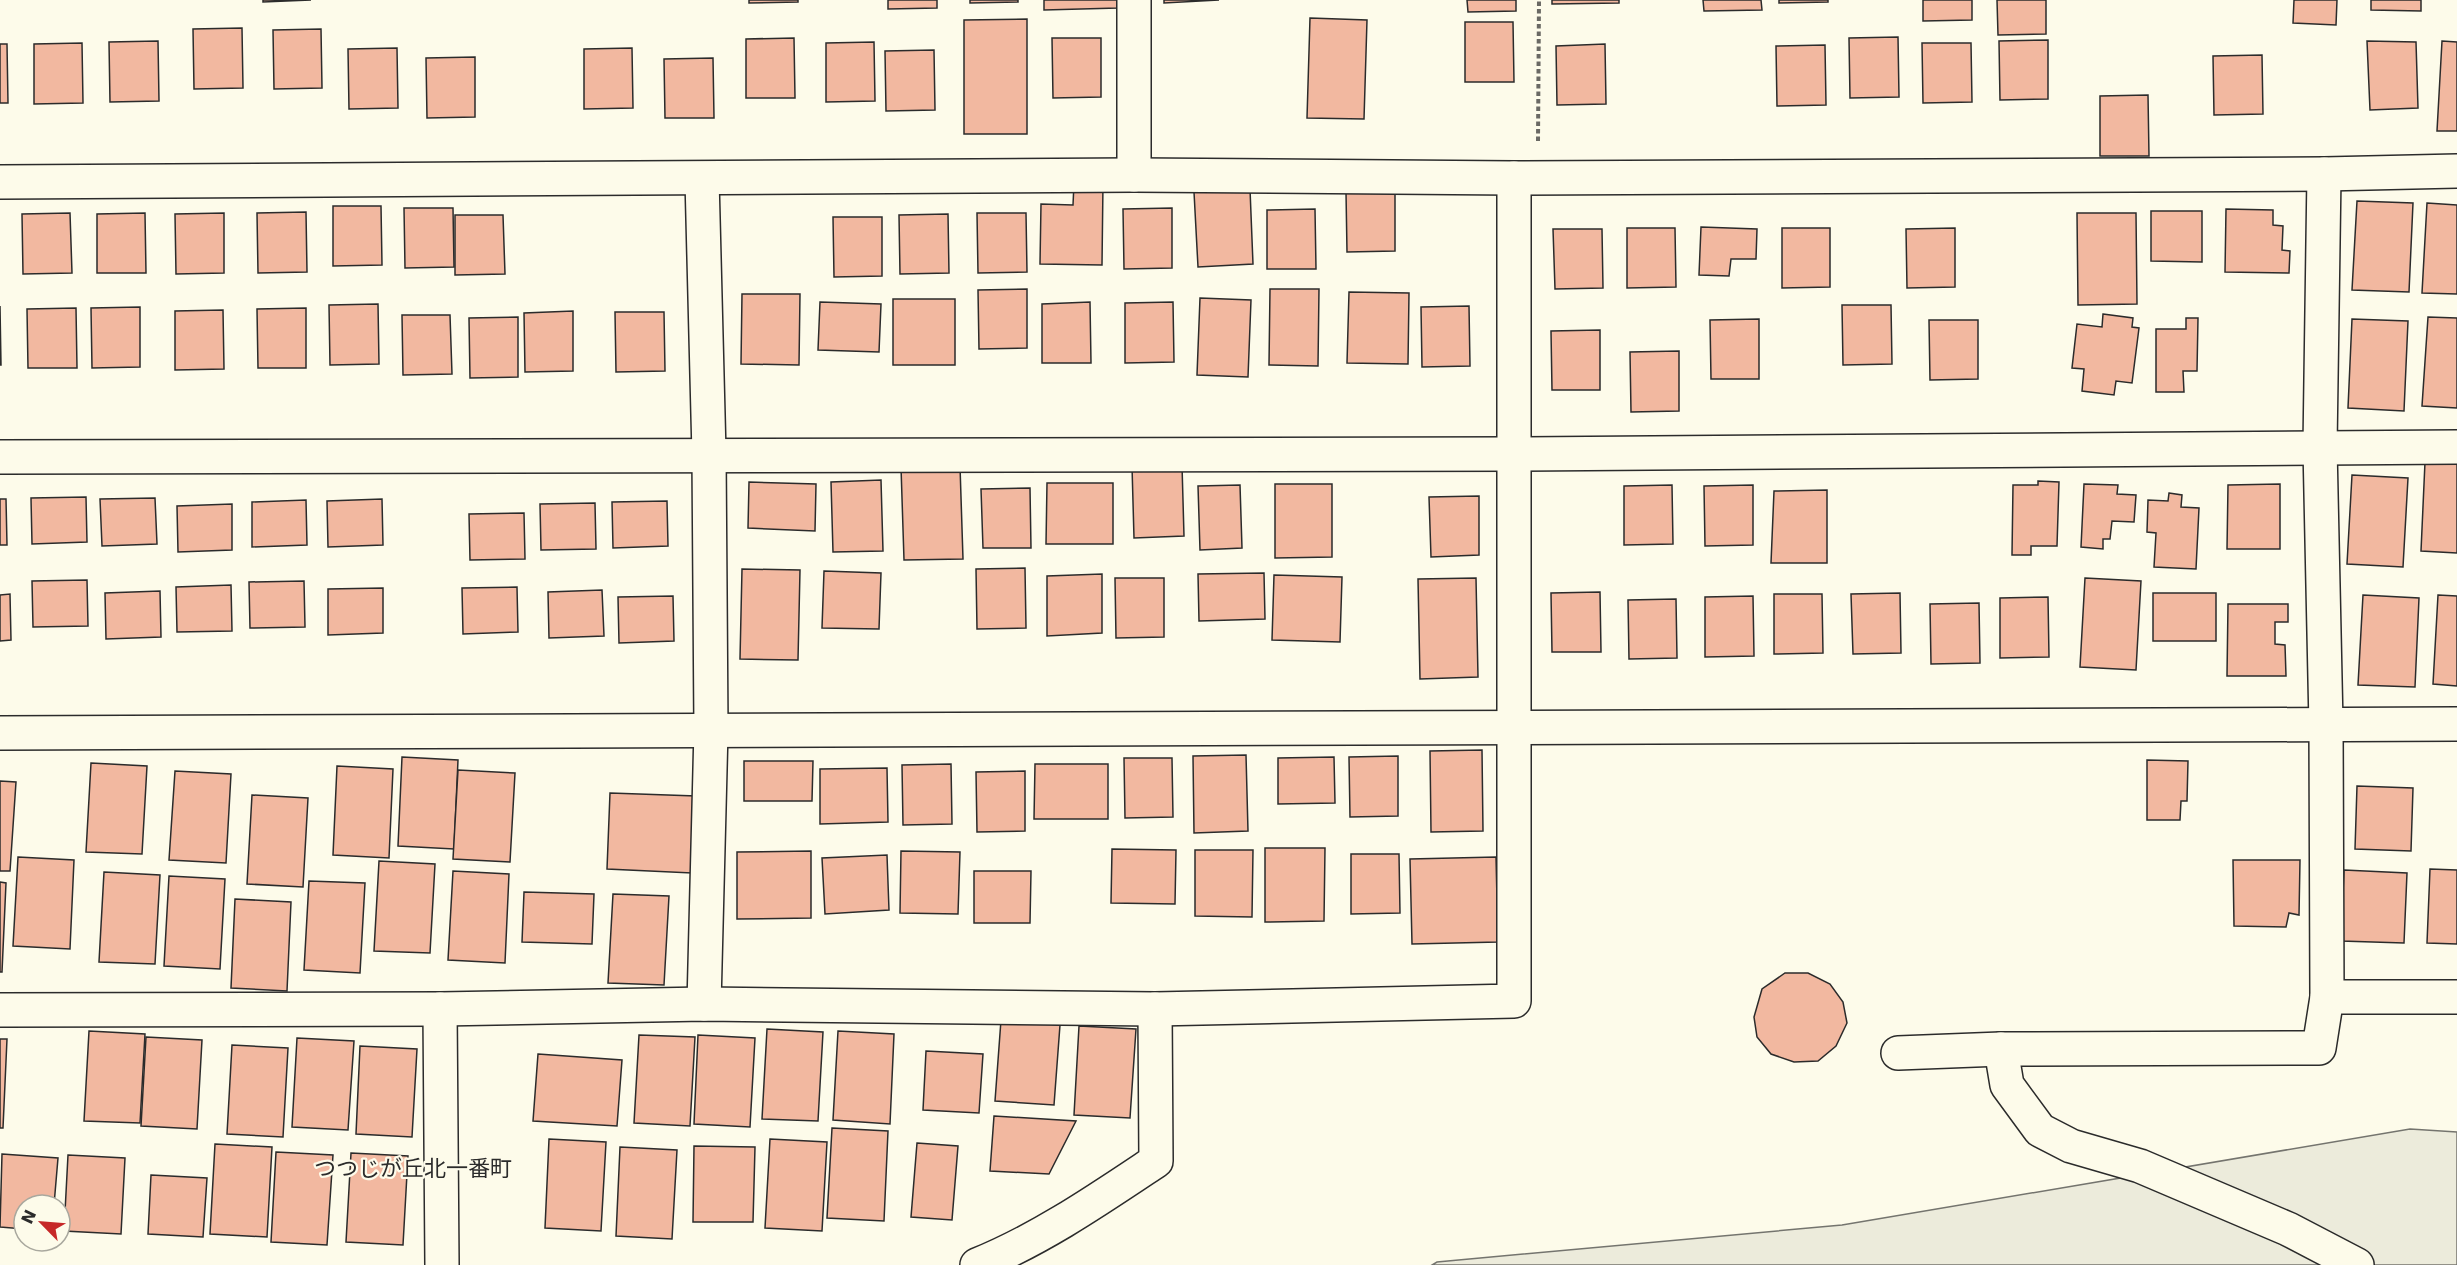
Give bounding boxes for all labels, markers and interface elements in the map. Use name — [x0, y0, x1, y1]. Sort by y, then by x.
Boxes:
district label: つつじが丘北一番町 — [314, 1156, 512, 1181]
north arrow — [12, 1193, 72, 1253]
text: N — [17, 1207, 40, 1227]

